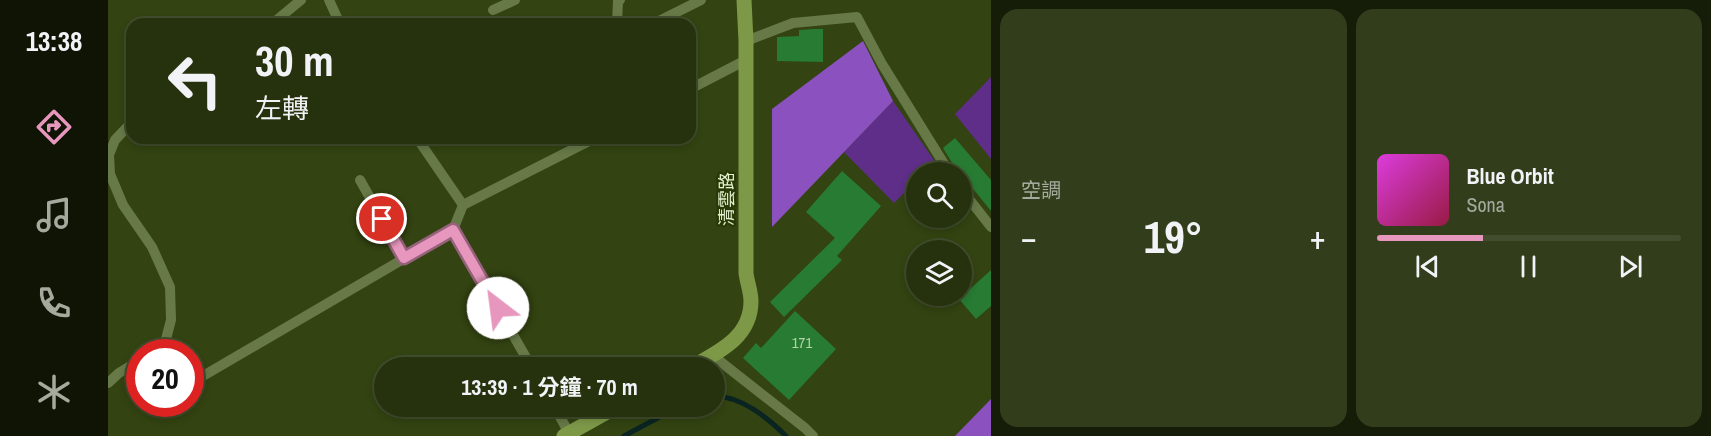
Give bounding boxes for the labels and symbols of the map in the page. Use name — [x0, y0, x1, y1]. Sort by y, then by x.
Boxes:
street label: 清雲路 — [714, 172, 739, 226]
pin — [356, 193, 407, 244]
position arrow — [466, 276, 530, 340]
house number: 171 — [792, 332, 812, 353]
speed limit sign: 20 — [126, 339, 204, 417]

